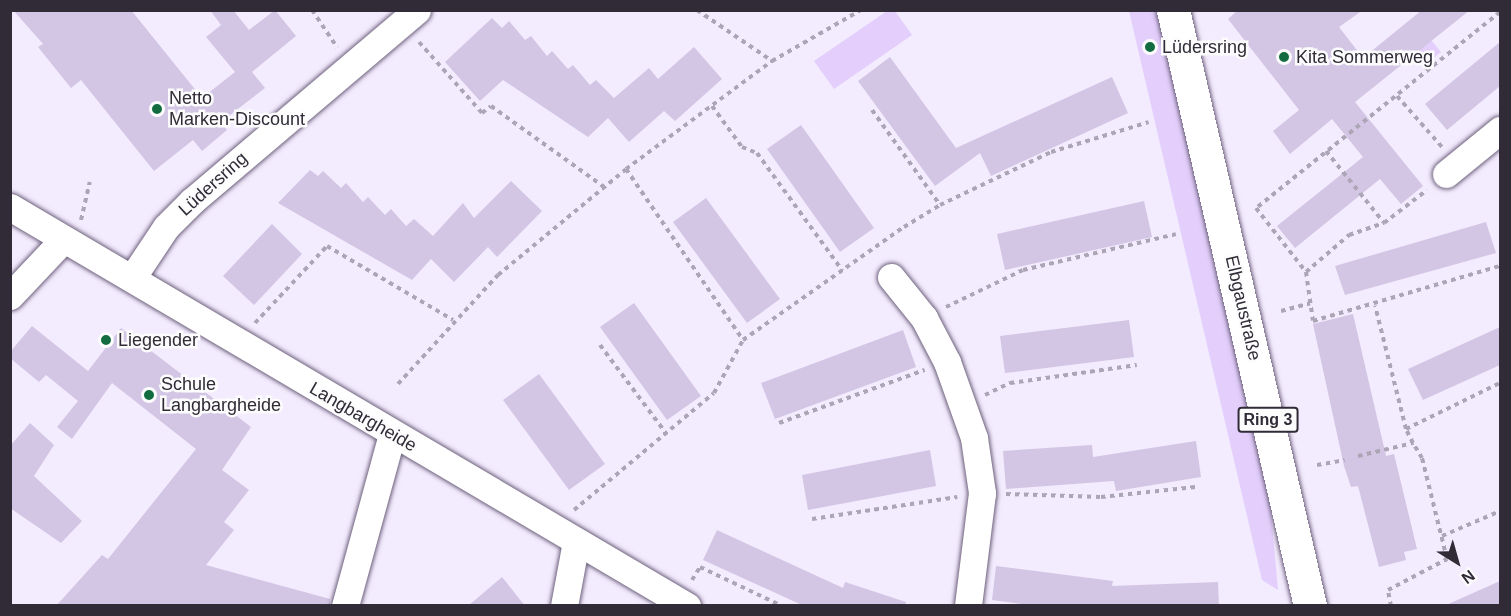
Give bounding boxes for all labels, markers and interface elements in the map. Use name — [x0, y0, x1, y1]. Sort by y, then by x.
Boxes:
place label: Lüdersring — [1162, 36, 1247, 58]
marker: Lüdersring — [1143, 40, 1157, 54]
place label: Kita Sommerweg — [1296, 46, 1433, 68]
marker: Kita Sommerweg — [1277, 50, 1291, 64]
place label: Netto Marken-Discount — [169, 88, 305, 130]
marker: Netto Marken-Discount — [150, 102, 164, 116]
street label: Lüdersring — [174, 148, 252, 220]
street label: Elbgaustraße — [1220, 253, 1266, 363]
place label: Liegender — [118, 329, 198, 351]
marker: Liegender — [99, 333, 113, 347]
place label: Schule Langbargheide — [161, 374, 281, 416]
street label: Langbargheide — [306, 378, 420, 456]
marker: Schule Langbargheide — [142, 388, 156, 402]
road number: Ring 3 — [1236, 407, 1300, 433]
north arrow — [1427, 532, 1487, 592]
text: N — [1458, 567, 1478, 587]

